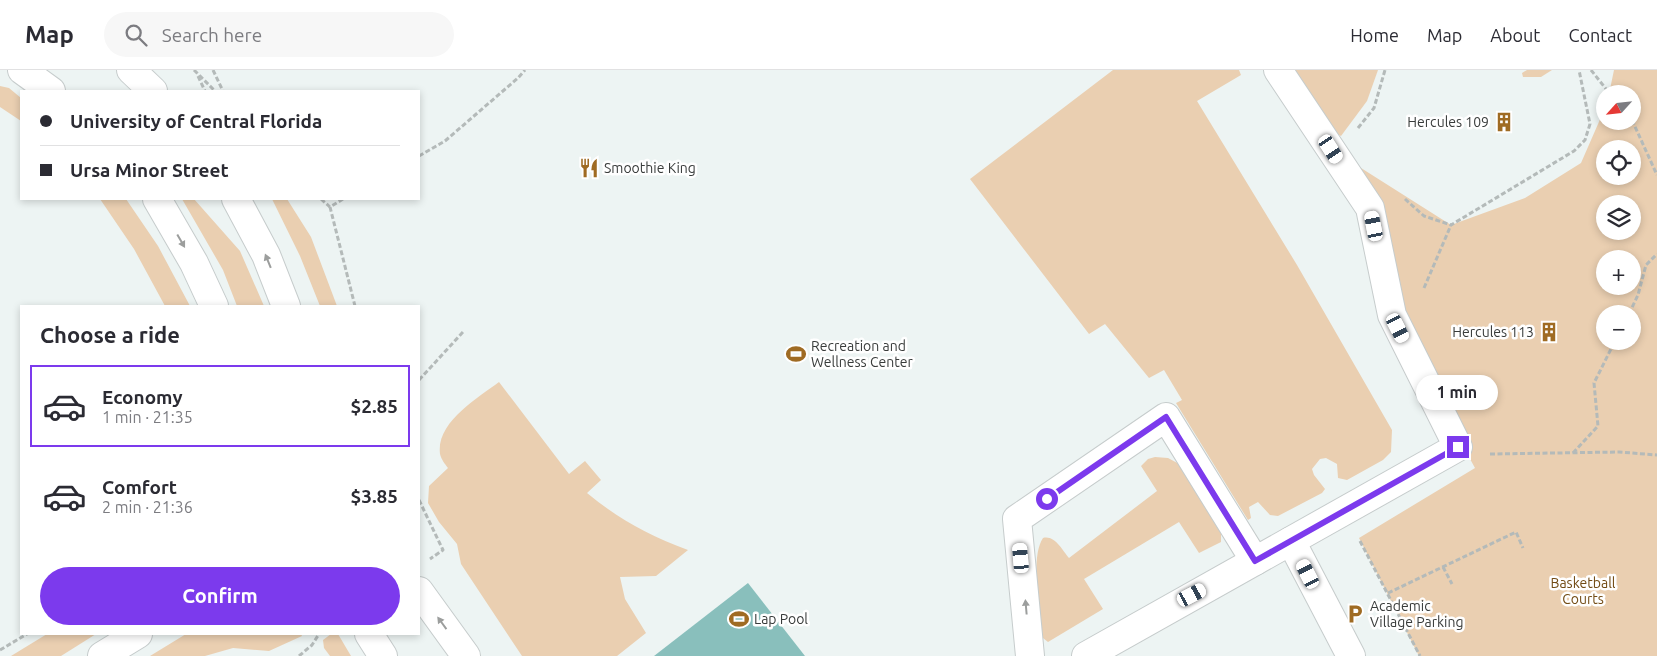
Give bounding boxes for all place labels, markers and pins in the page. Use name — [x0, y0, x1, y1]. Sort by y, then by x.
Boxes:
building icon: Hercules 109 — [1493, 111, 1515, 133]
place label: Hercules 109 — [1407, 114, 1489, 130]
restaurant icon: Smoothie King — [578, 157, 600, 179]
place label: Smoothie King — [604, 160, 696, 176]
building icon: Hercules 113 — [1538, 321, 1560, 343]
place label: Hercules 113 — [1452, 324, 1534, 340]
place label: Recreation and Wellness Center — [811, 338, 913, 370]
sports icon: Recreation and Wellness Center — [785, 343, 807, 365]
place label: Academic Village Parking — [1370, 598, 1464, 630]
parking icon: Academic Village Parking — [1344, 603, 1366, 625]
sports icon: Lap Pool — [728, 608, 750, 630]
place label: Lap Pool — [754, 611, 808, 627]

